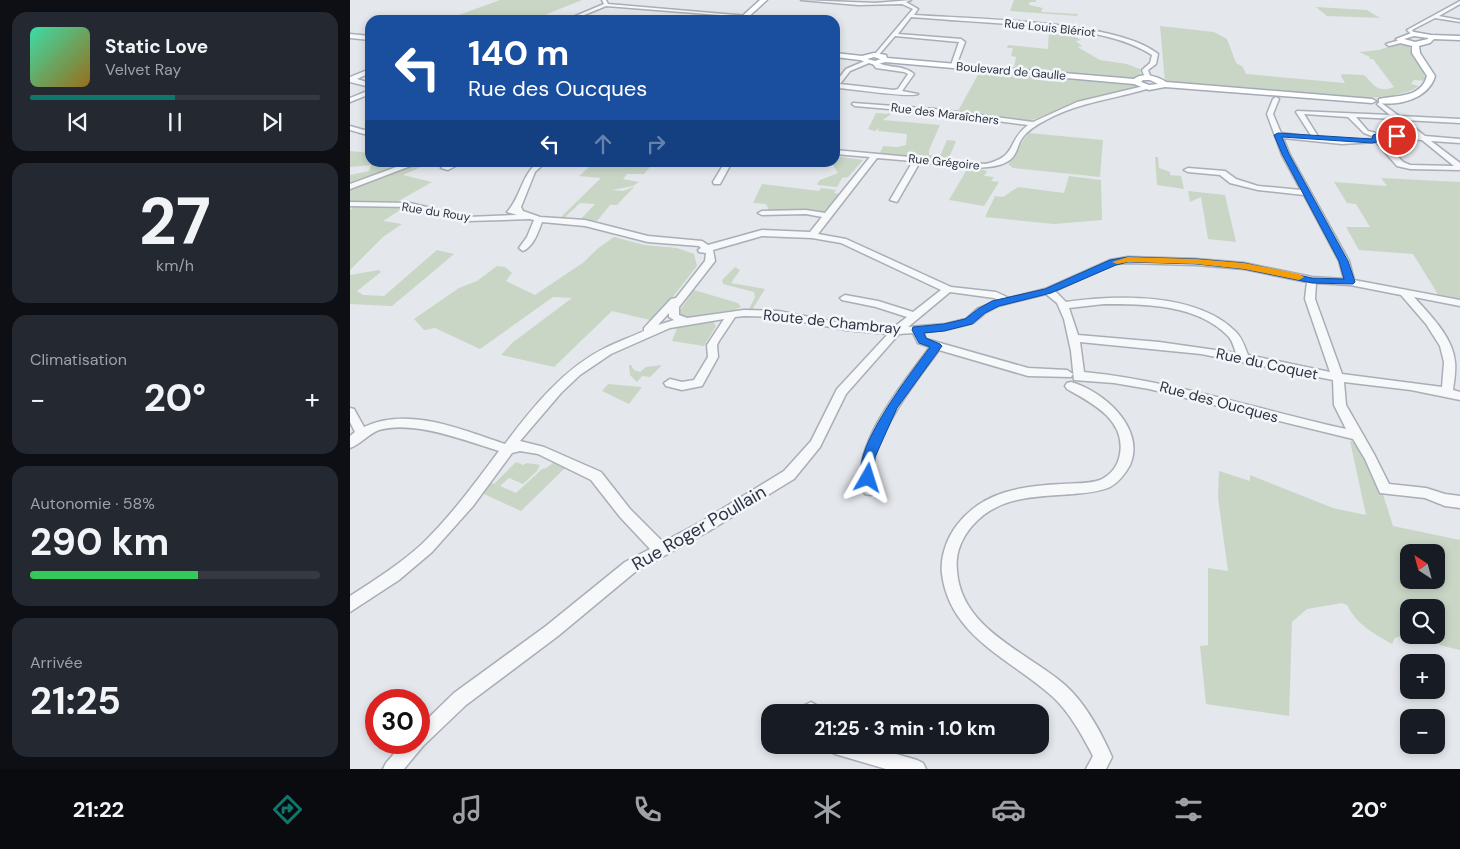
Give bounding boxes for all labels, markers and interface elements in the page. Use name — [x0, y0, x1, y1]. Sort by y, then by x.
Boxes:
street label: Rue Louis Blériot — [1004, 15, 1097, 41]
text: 140 m — [468, 30, 569, 76]
text: Static Love — [105, 34, 208, 59]
icon: left — [385, 35, 450, 100]
street label: Boulevard de Gaulle — [955, 58, 1067, 84]
text: Velvet Ray — [105, 59, 181, 80]
text: Rue des Oucques — [468, 74, 647, 103]
street label: Rue des Maraîchers — [890, 99, 1000, 129]
icon: previous — [64, 108, 92, 136]
icon: pause — [161, 108, 189, 136]
icon: next — [258, 108, 286, 136]
pin — [1376, 115, 1418, 157]
icon: arrive — [1383, 122, 1411, 150]
icon: left — [536, 130, 564, 158]
icon: ahead — [589, 130, 617, 158]
icon: right — [642, 130, 670, 158]
street label: Rue Grégoire — [908, 150, 981, 174]
text: 27 — [139, 180, 211, 264]
street label: Rue du Rouy — [401, 199, 472, 225]
text: km/h — [156, 255, 194, 276]
street label: Route de Chambray — [762, 305, 902, 339]
street label: Rue du Coquet — [1214, 343, 1320, 385]
text: Climatisation — [30, 349, 127, 370]
text: 20° — [144, 373, 206, 423]
street label: Rue des Oucques — [1157, 377, 1281, 427]
text: − — [30, 381, 45, 418]
text: + — [305, 381, 320, 418]
position arrow — [841, 451, 893, 503]
street label: Rue Roger Poullain — [628, 480, 770, 576]
text: Autonomie · 58% — [30, 493, 155, 514]
text: 290 km — [30, 517, 169, 567]
north arrow — [1400, 544, 1445, 589]
map controls — [1400, 544, 1445, 754]
button: search — [1400, 599, 1445, 644]
text: Arrivée — [30, 652, 83, 673]
button: + — [1400, 654, 1445, 699]
text: 21:25 — [30, 676, 121, 726]
speed limit sign: 30 — [365, 689, 430, 754]
button: − — [1400, 709, 1445, 754]
text: 21:25 · 3 min · 1.0 km — [814, 716, 996, 741]
icon: directions — [270, 792, 305, 827]
icon: music — [450, 792, 485, 827]
icon: phone — [630, 792, 665, 827]
icon: climate — [810, 792, 845, 827]
icon: car — [991, 792, 1026, 827]
icon: filters — [1171, 792, 1206, 827]
text: 21:22 — [73, 795, 124, 824]
text: 20° — [1351, 795, 1387, 824]

